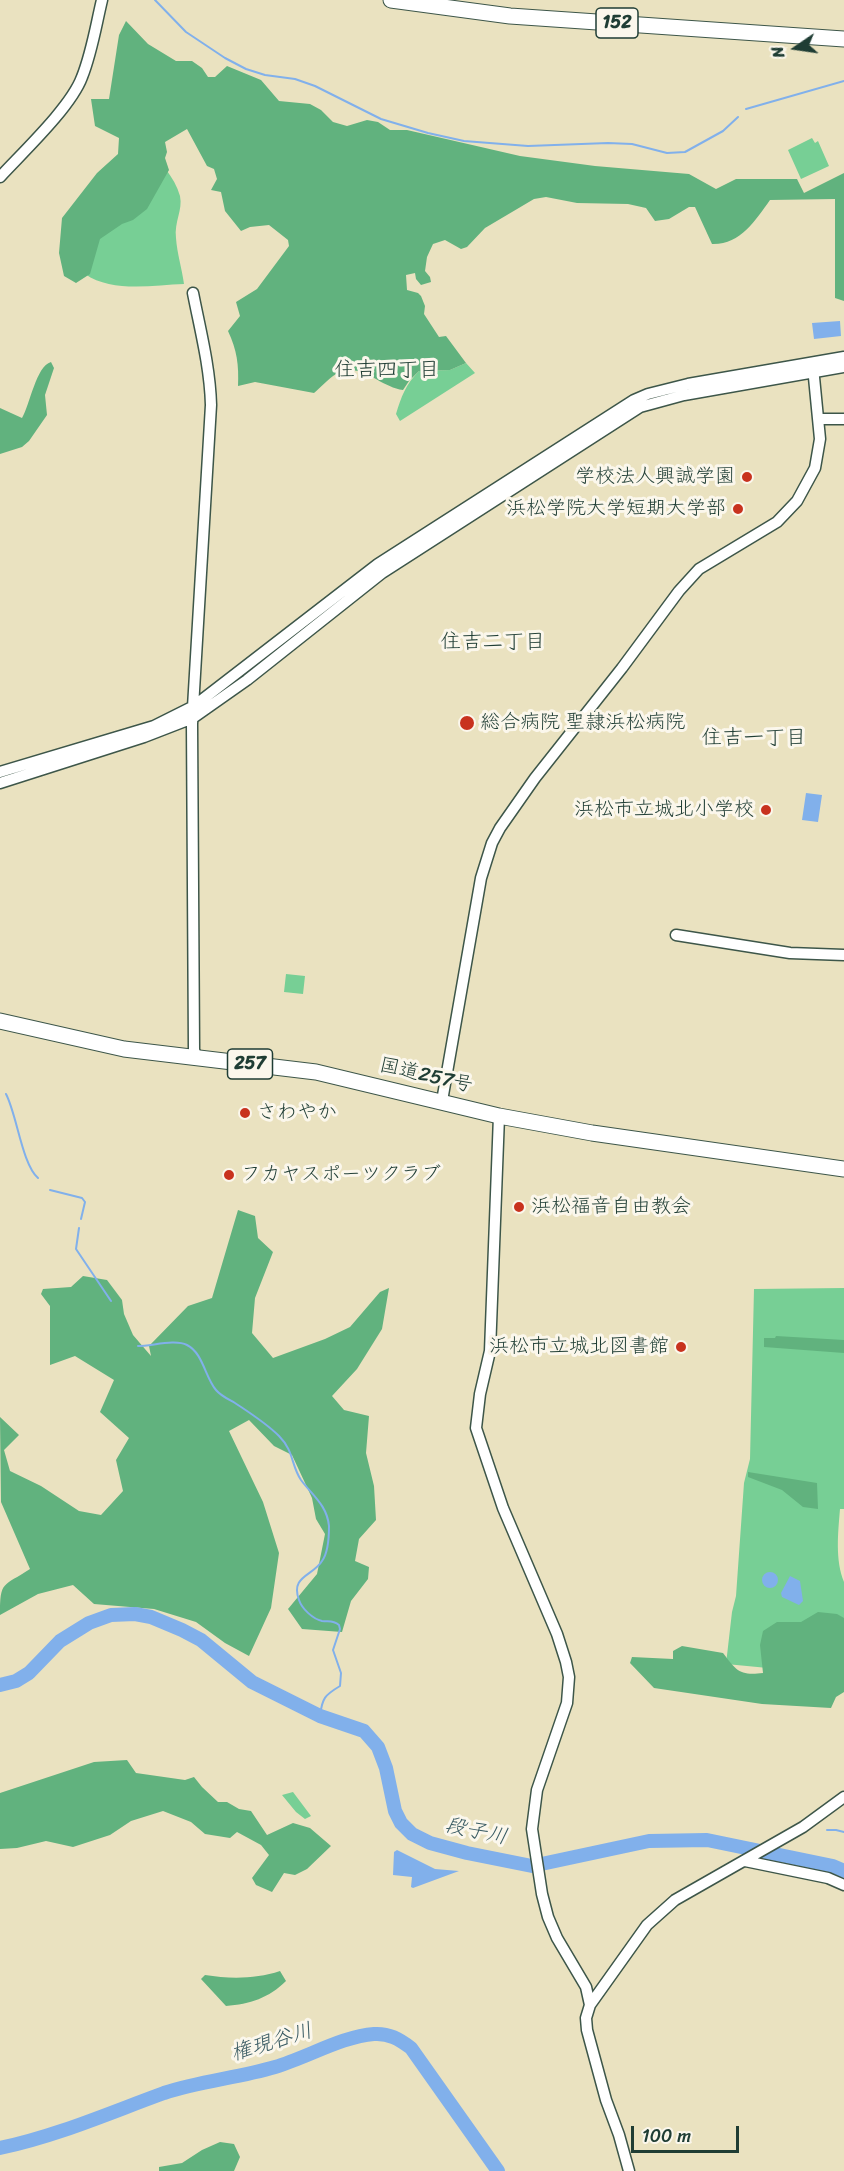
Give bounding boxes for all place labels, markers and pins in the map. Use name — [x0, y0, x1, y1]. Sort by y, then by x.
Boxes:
place label: 学校法人興誠学園 — [575, 465, 735, 489]
marker: 学校法人興誠学園 — [740, 470, 754, 484]
place label: 浜松学院大学短期大学部 — [506, 497, 726, 521]
marker: 浜松学院大学短期大学部 — [731, 502, 745, 516]
place label: 総合病院 聖隷浜松病院 — [480, 711, 685, 735]
marker: 総合病院 聖隷浜松病院 — [458, 714, 476, 732]
place label: 浜松市立城北小学校 — [574, 798, 754, 822]
marker: 浜松市立城北小学校 — [759, 803, 773, 817]
place label: さわやか — [257, 1101, 337, 1125]
marker: さわやか — [238, 1106, 252, 1120]
place label: フカヤスポーツクラブ — [241, 1163, 441, 1187]
marker: フカヤスポーツクラブ — [222, 1168, 236, 1182]
place label: 浜松福音自由教会 — [531, 1195, 691, 1219]
marker: 浜松福音自由教会 — [512, 1200, 526, 1214]
place label: 浜松市立城北図書館 — [489, 1335, 669, 1359]
marker: 浜松市立城北図書館 — [674, 1340, 688, 1354]

